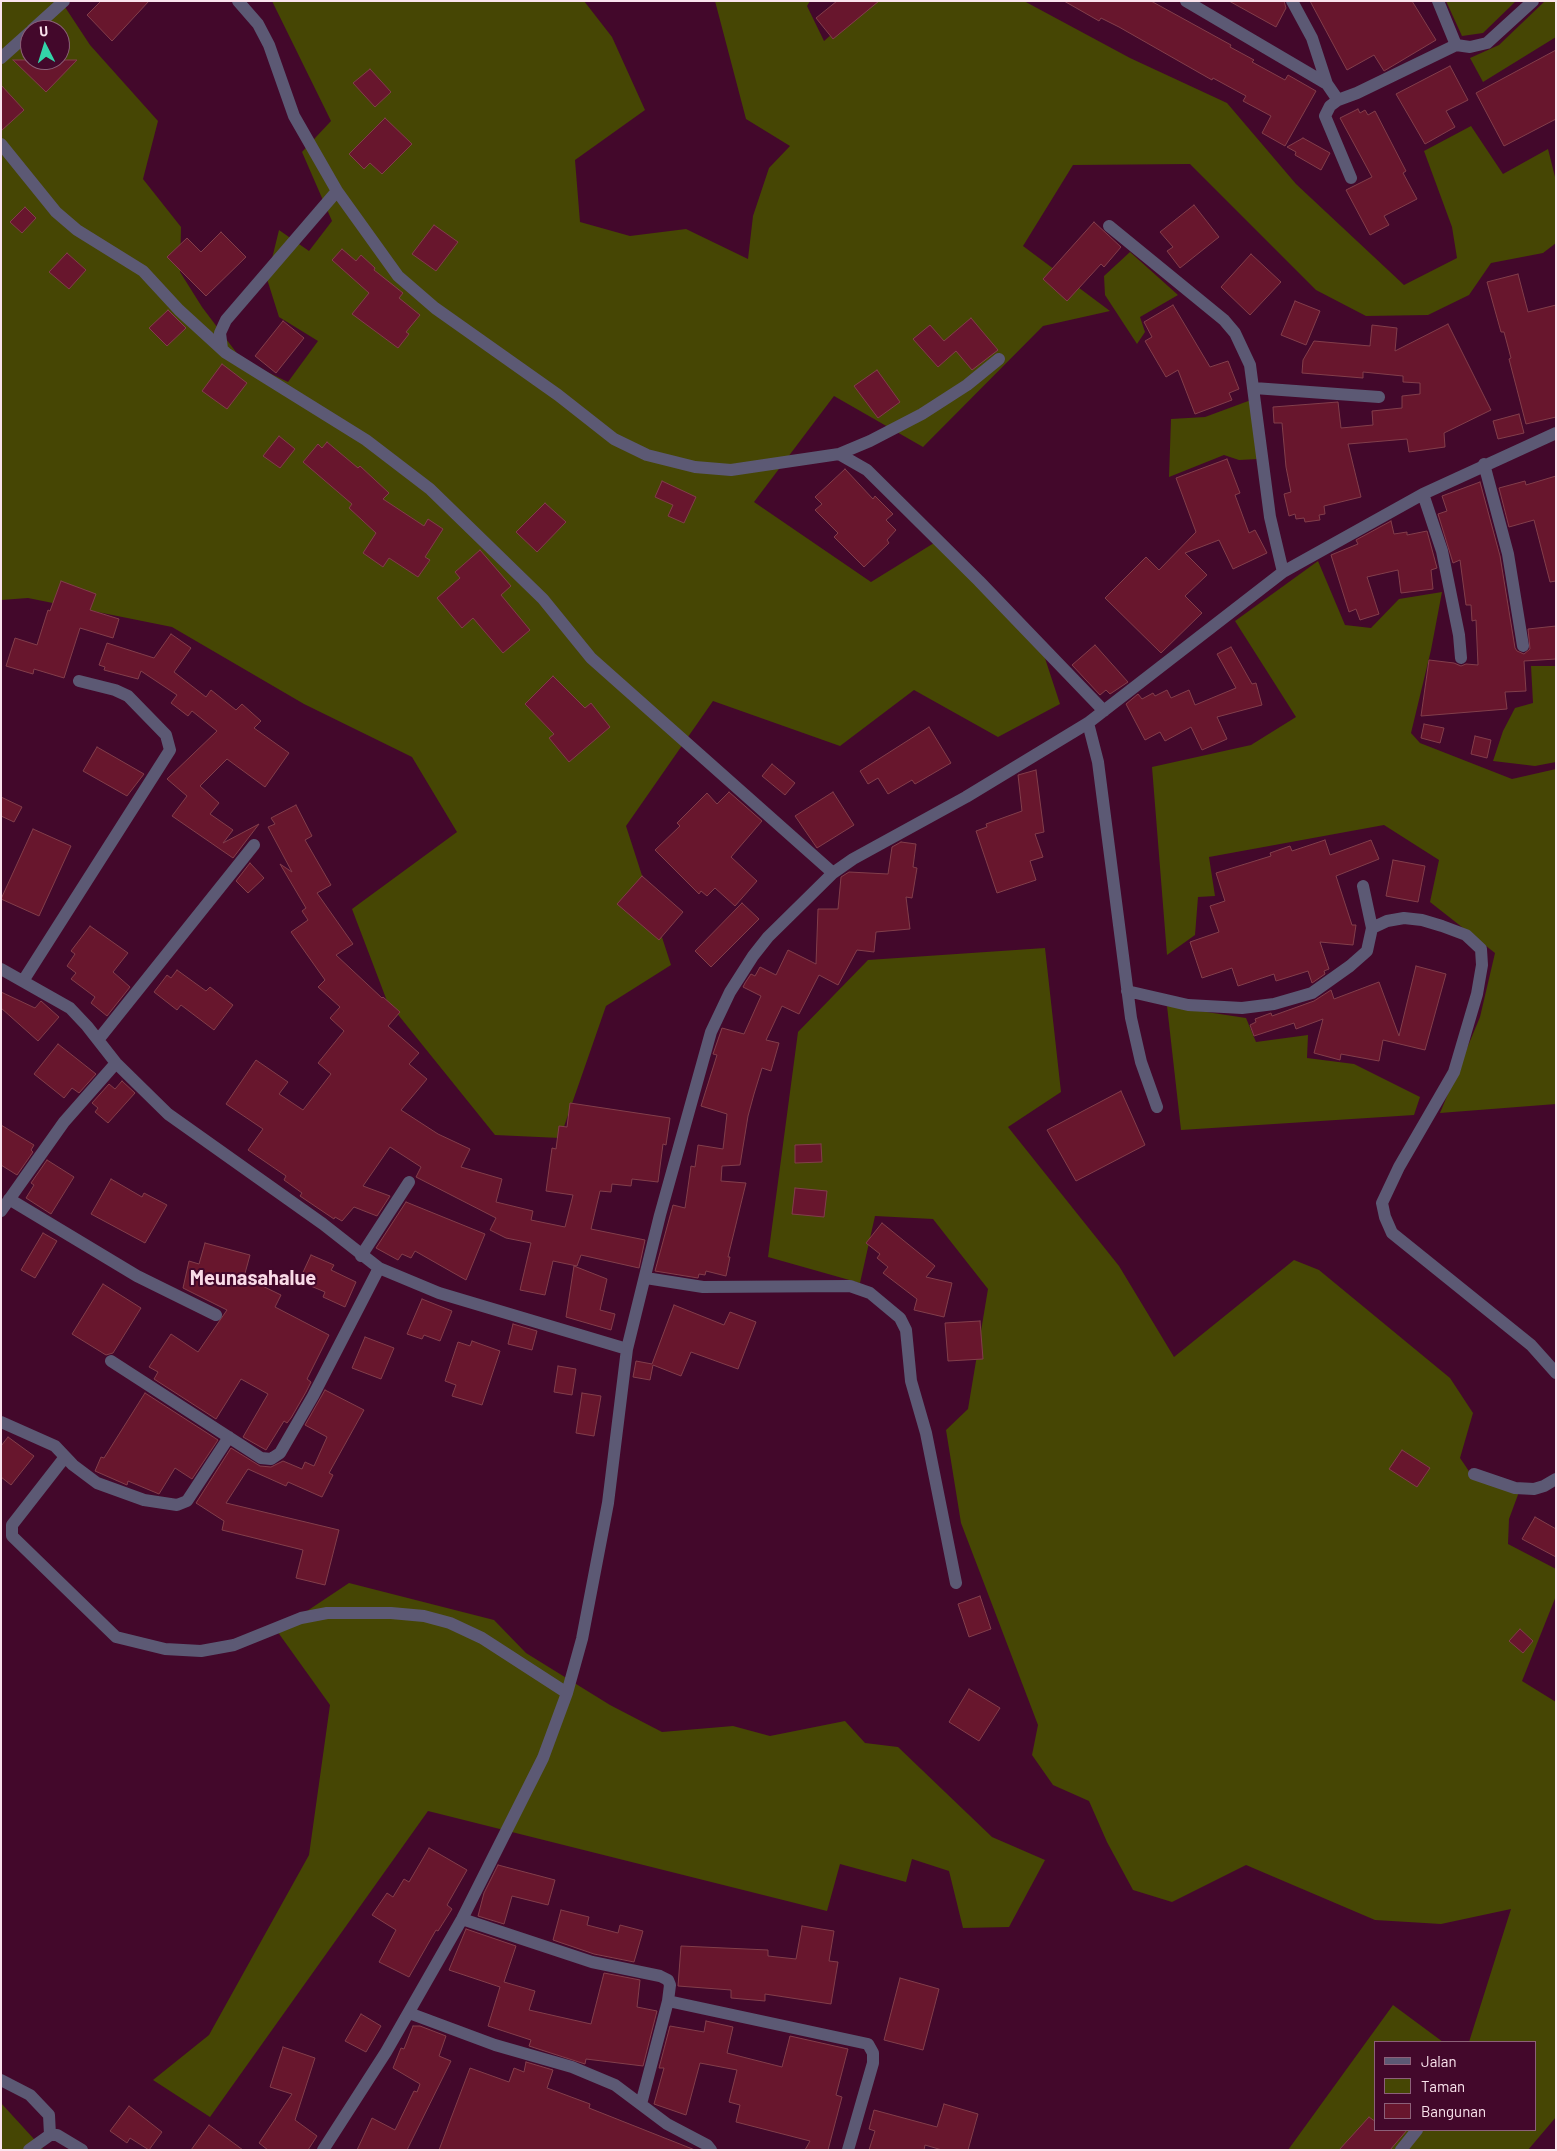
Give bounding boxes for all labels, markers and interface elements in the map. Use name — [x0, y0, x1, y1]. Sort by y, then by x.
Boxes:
north arrow — [20, 20, 70, 70]
text: U — [39, 22, 49, 39]
district label: Meunasahalue — [190, 1266, 316, 1290]
legend — [1374, 2041, 1537, 2131]
text: Jalan — [1421, 2052, 1457, 2070]
text: Taman — [1421, 2077, 1465, 2095]
text: Bangunan — [1421, 2102, 1486, 2120]

